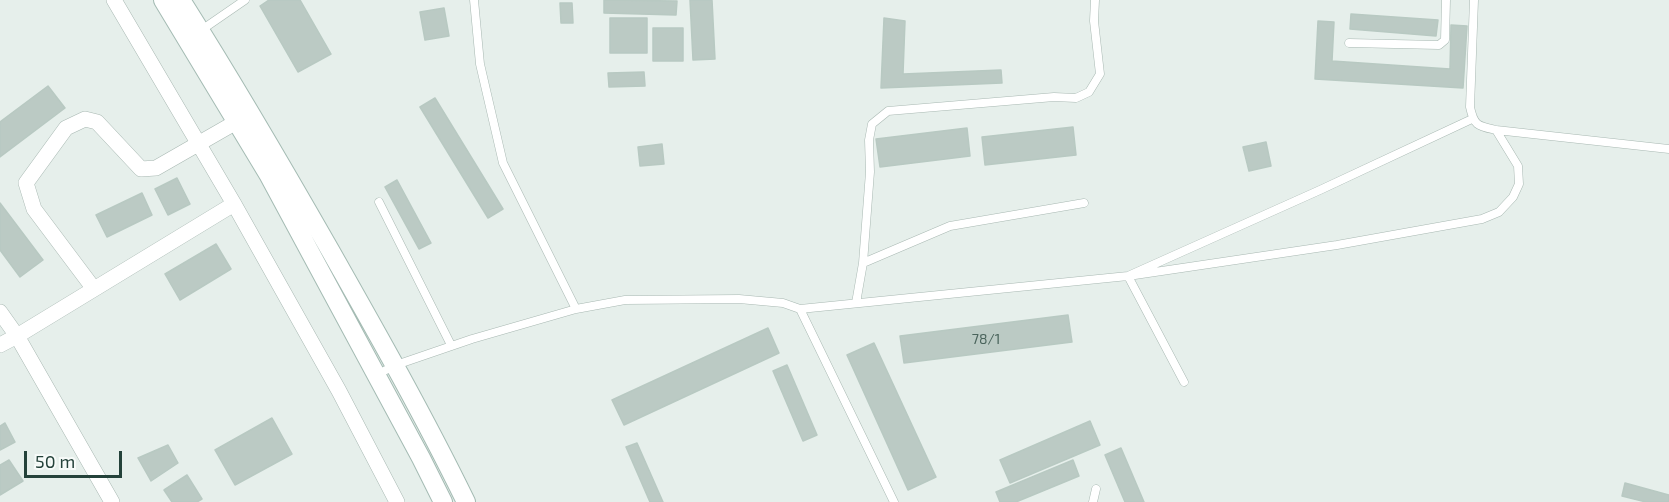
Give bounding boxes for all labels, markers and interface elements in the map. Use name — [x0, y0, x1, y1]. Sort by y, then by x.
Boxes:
house number: 78/1 — [972, 331, 1000, 347]
scale bar — [27, 439, 124, 477]
text: 50 m — [35, 450, 75, 472]

